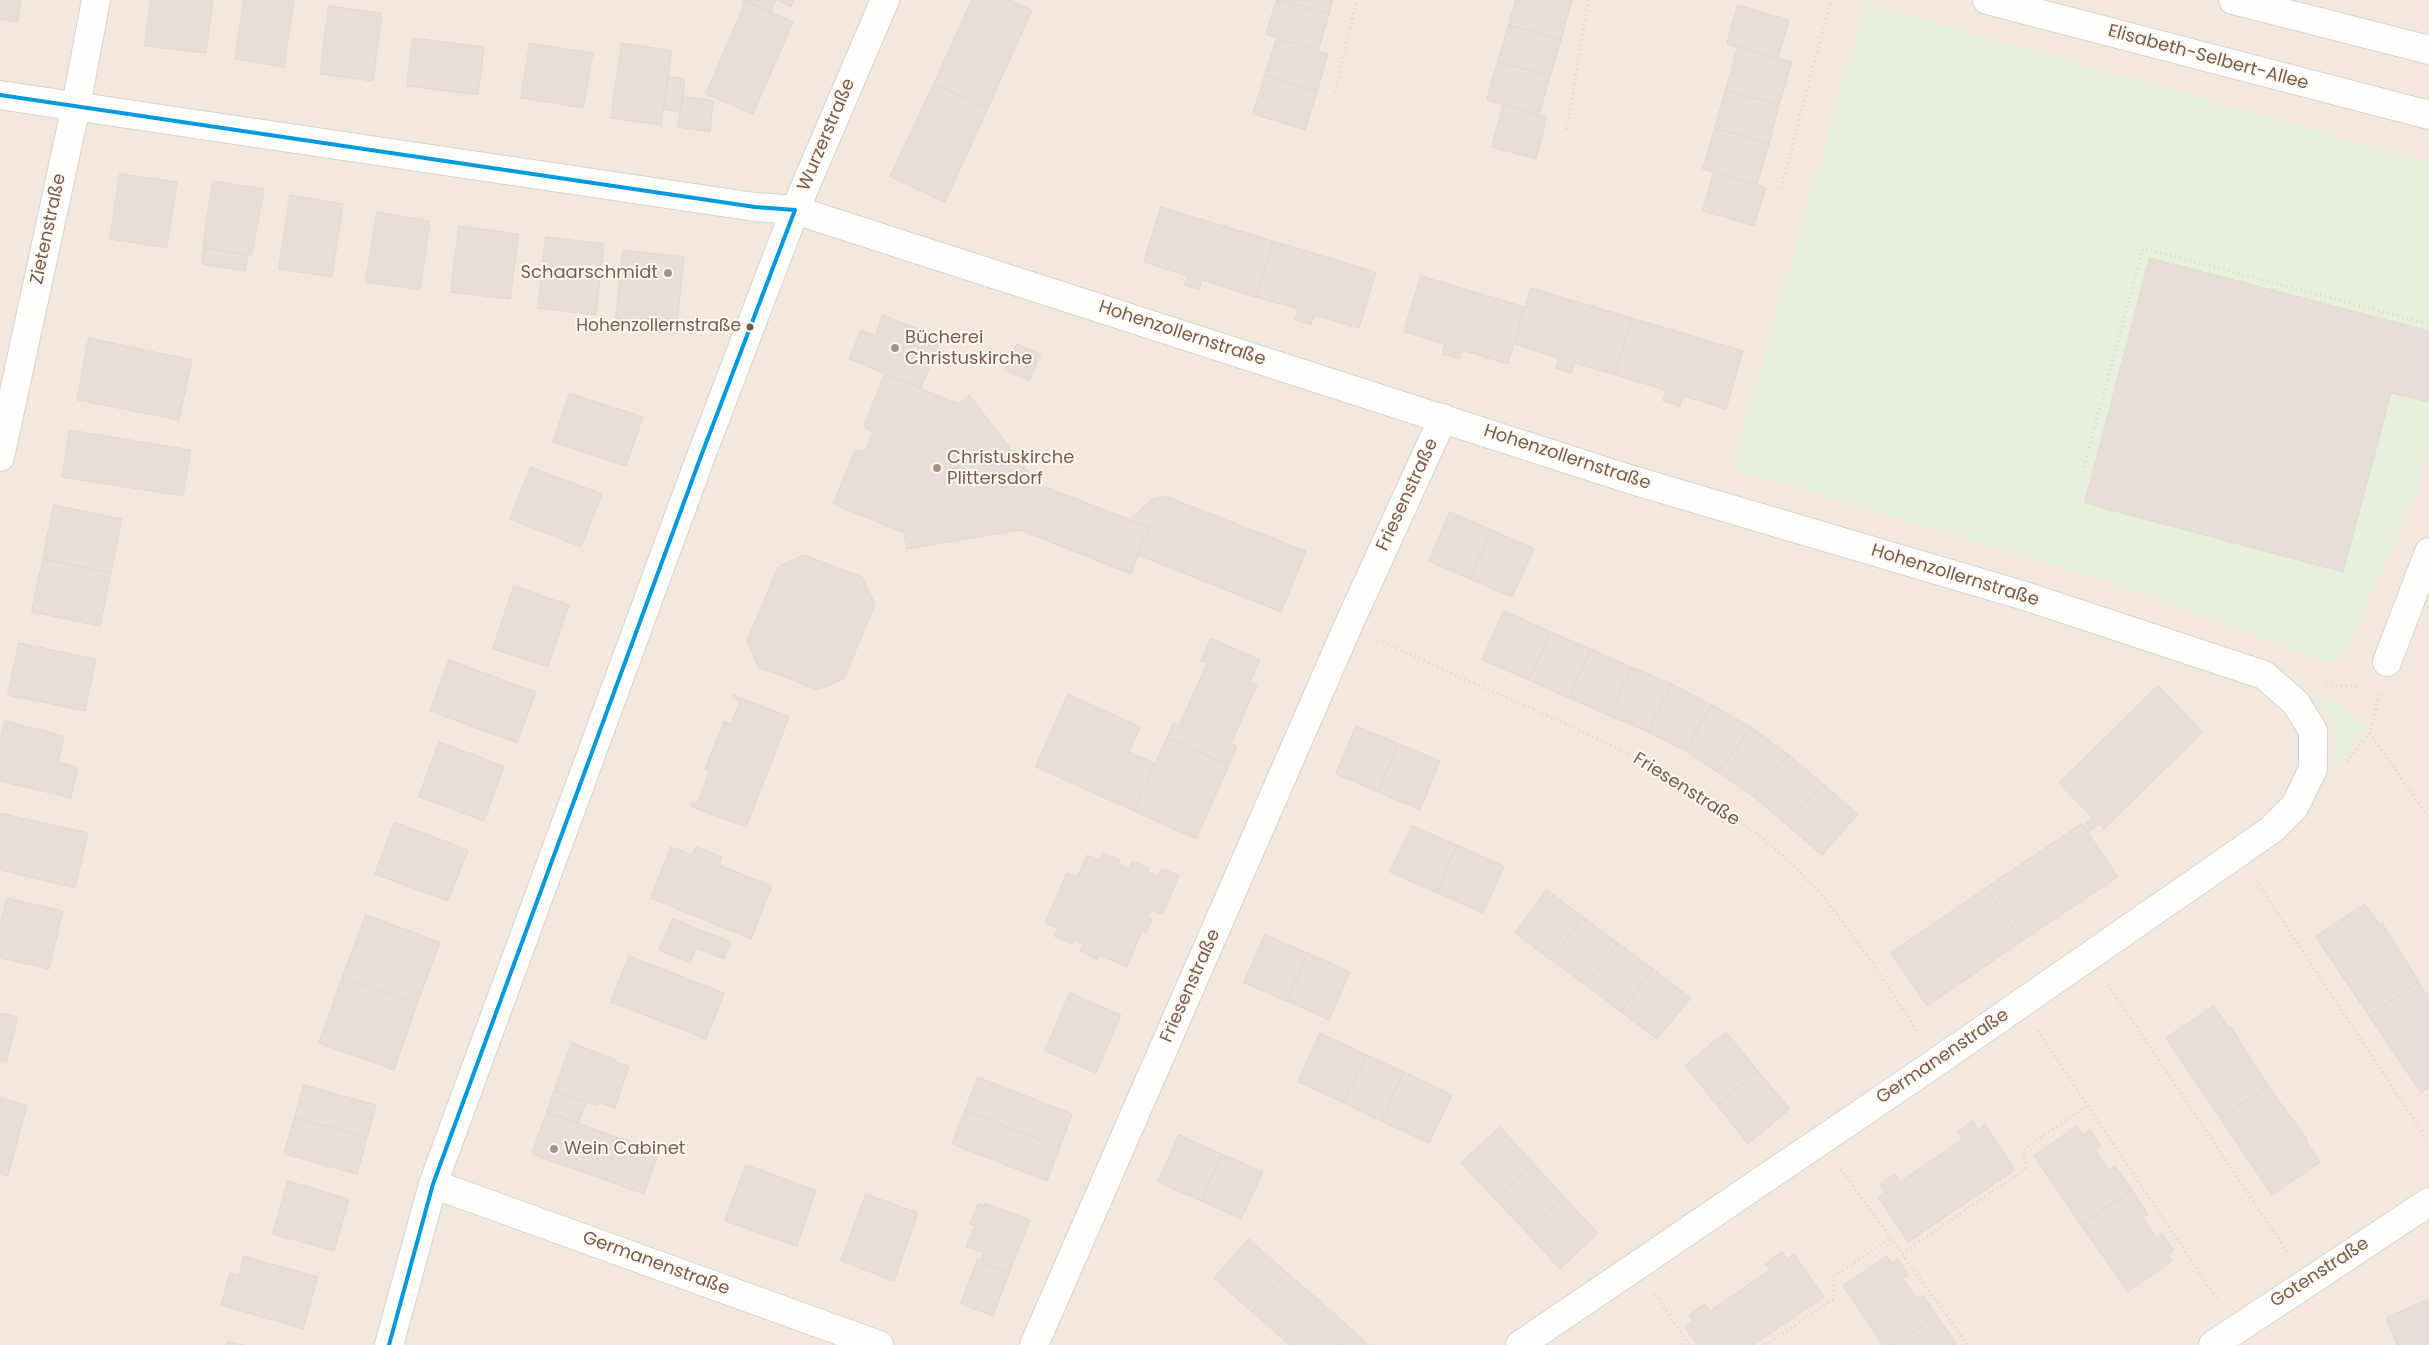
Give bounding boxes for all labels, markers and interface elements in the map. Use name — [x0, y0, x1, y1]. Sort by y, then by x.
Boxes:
street label: Elisabeth-Selbert-Allee — [2105, 21, 2311, 95]
street label: Wurzerstraße — [794, 75, 860, 195]
street label: Zietenstraße — [27, 172, 71, 286]
place label: Schaarschmidt — [520, 262, 658, 284]
marker: Schaarschmidt — [662, 267, 674, 279]
street label: Hohenzollernstraße — [1096, 297, 1268, 371]
place label: Hohenzollernstraße — [576, 317, 741, 337]
marker: Hohenzollernstraße — [745, 322, 755, 332]
place label: Bücherei Christuskirche — [905, 327, 1032, 369]
marker: Bücherei Christuskirche — [889, 342, 901, 354]
street label: Hohenzollernstraße — [1481, 421, 1653, 495]
street label: Friesenstraße — [1372, 435, 1444, 555]
place label: Christuskirche Plittersdorf — [947, 447, 1074, 489]
marker: Christuskirche Plittersdorf — [931, 462, 943, 474]
street label: Hohenzollernstraße — [1868, 540, 2042, 612]
street label: Friesenstraße — [1629, 749, 1743, 831]
street label: Friesenstraße — [1156, 926, 1226, 1046]
street label: Germanenstraße — [1873, 1005, 2013, 1109]
place label: Wein Cabinet — [564, 1138, 685, 1160]
marker: Wein Cabinet — [548, 1143, 560, 1155]
street label: Germanenstraße — [579, 1227, 733, 1301]
street label: Gotenstraße — [2267, 1233, 2373, 1313]

